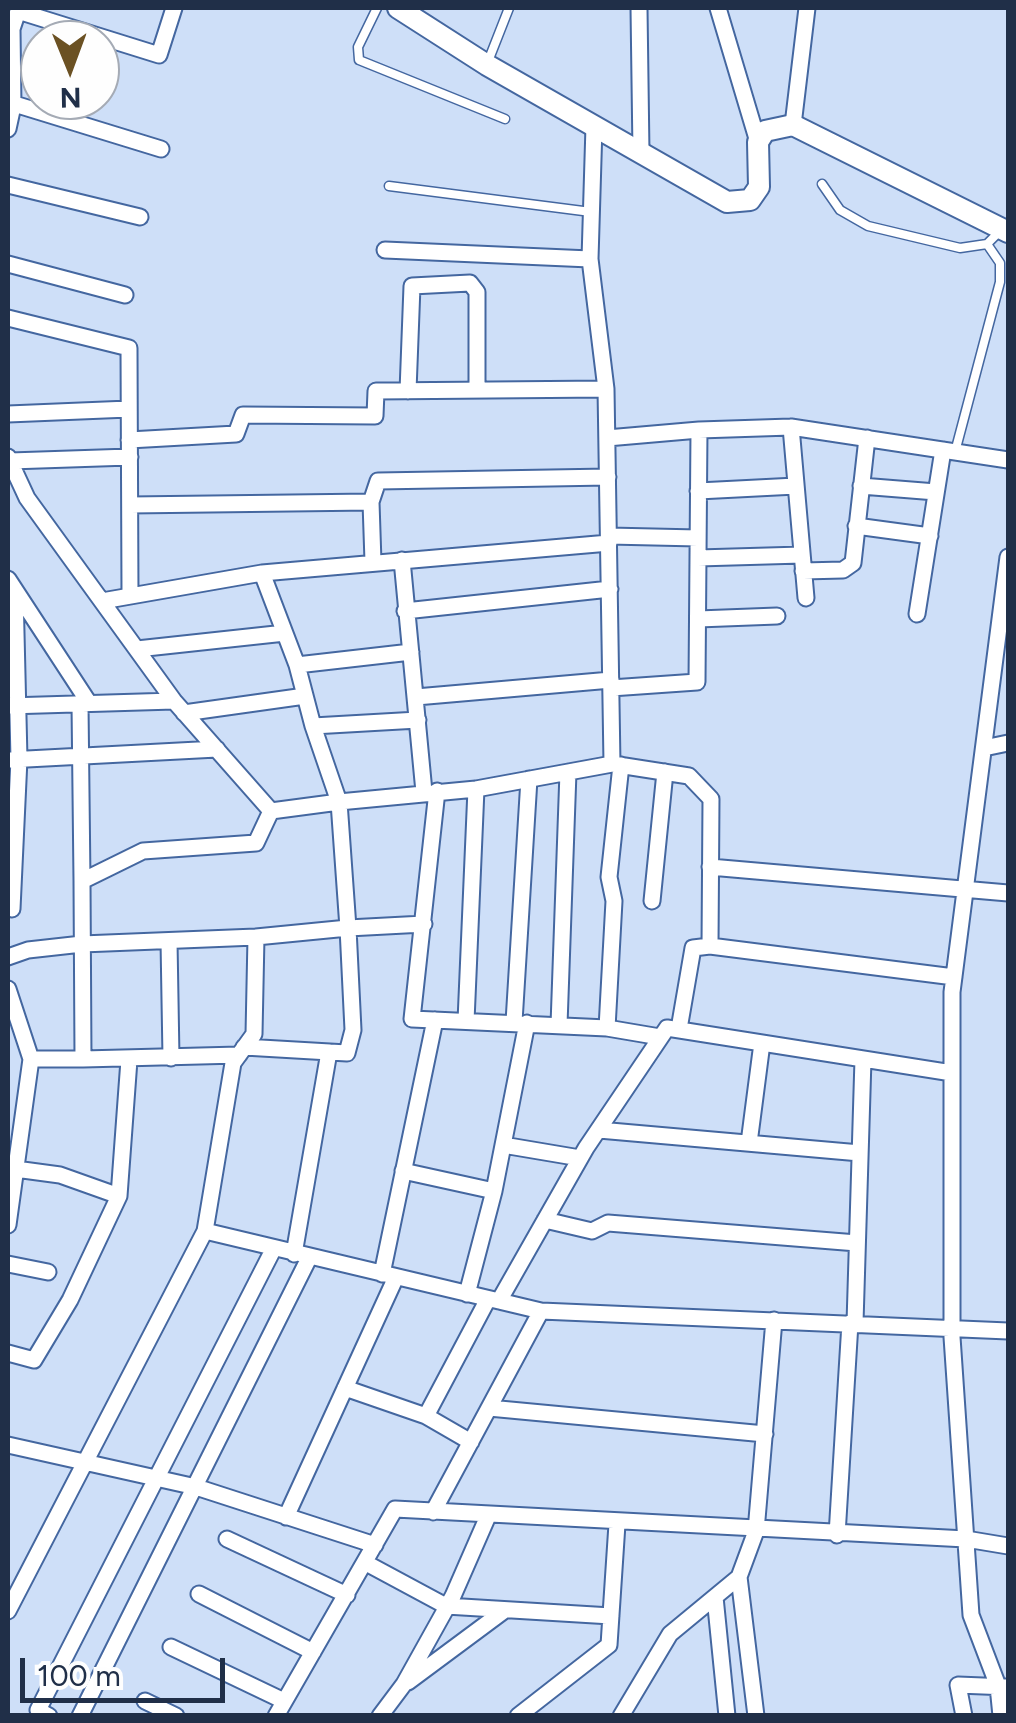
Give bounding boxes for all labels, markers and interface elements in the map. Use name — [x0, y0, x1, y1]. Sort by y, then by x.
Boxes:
north arrow — [20, 20, 120, 120]
text: N — [59, 81, 82, 115]
scale bar — [25, 1638, 230, 1700]
text: 100 m — [37, 1657, 121, 1694]

